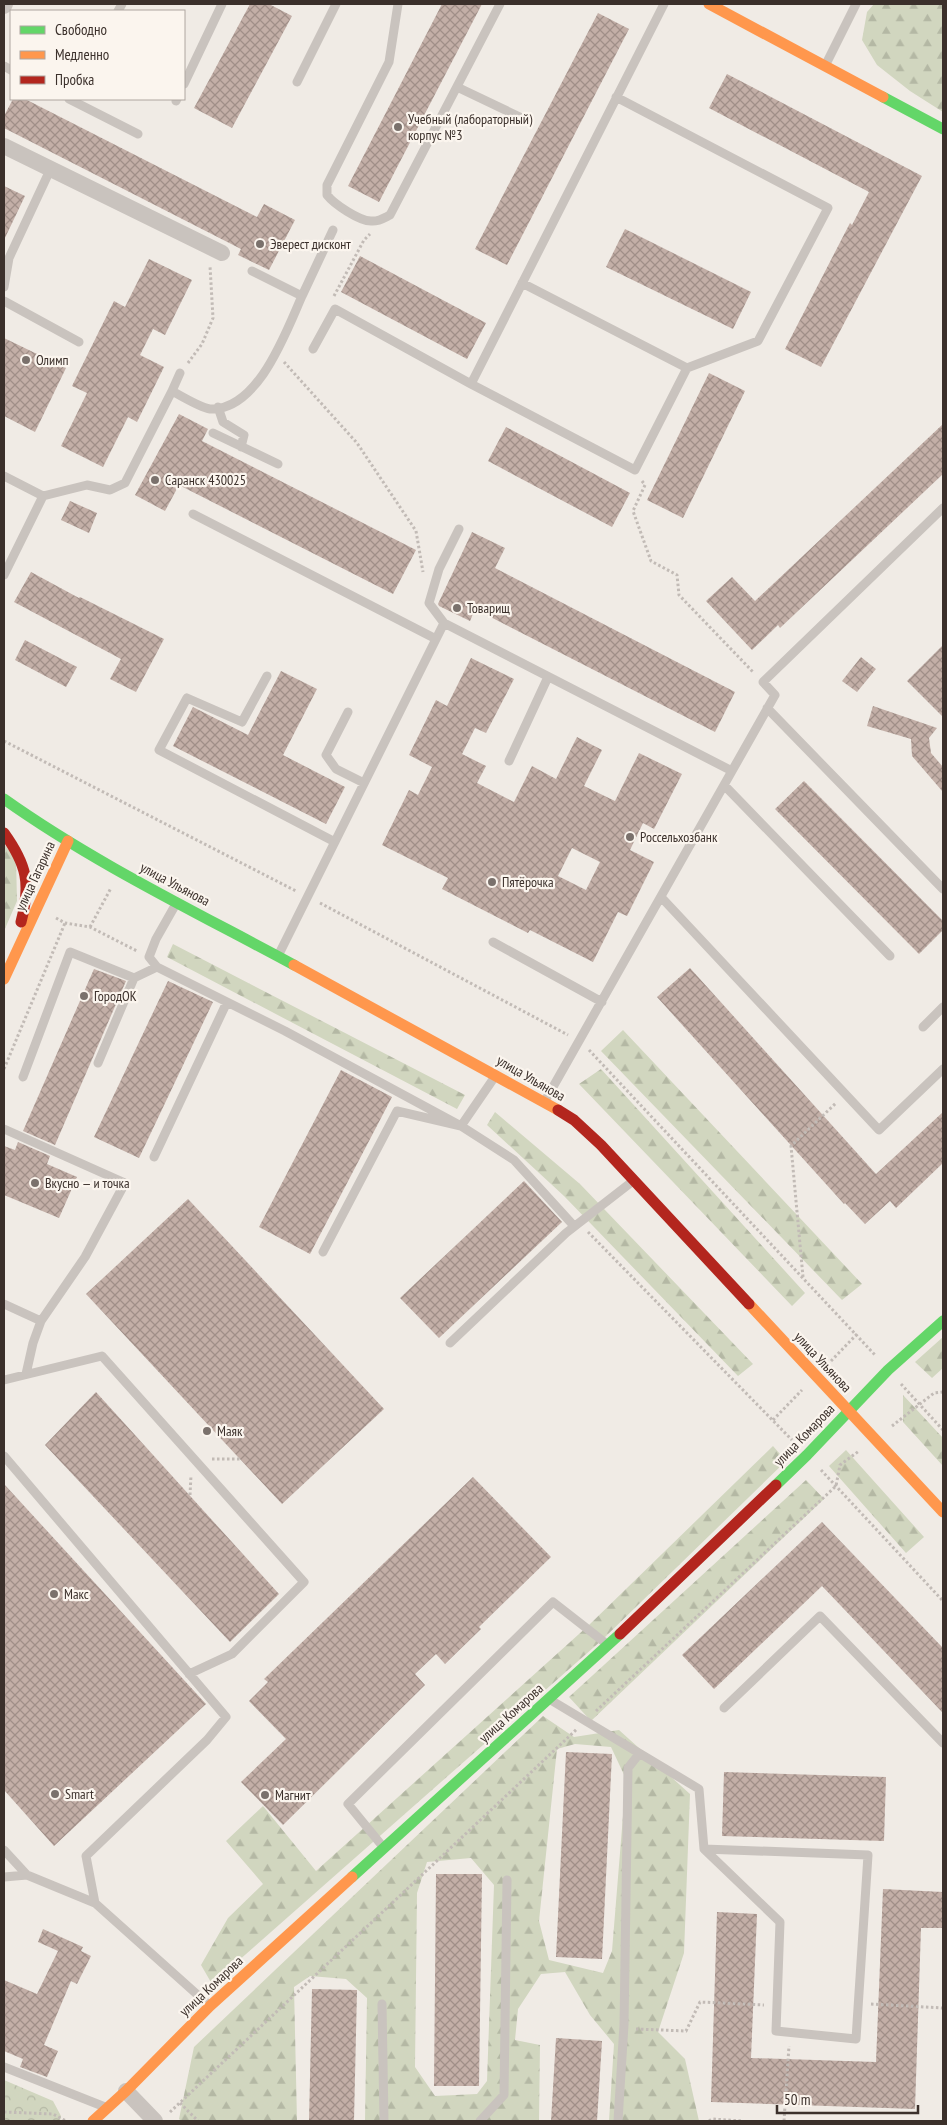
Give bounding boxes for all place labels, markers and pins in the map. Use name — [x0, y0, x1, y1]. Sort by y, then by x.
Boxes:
place label: Учебный (лабораторный) корпус №3 — [408, 110, 533, 144]
marker: Учебный (лабораторный) корпус №3 — [392, 121, 404, 133]
place label: Эверест дисконт — [270, 235, 351, 253]
marker: Эверест дисконт — [254, 238, 266, 250]
place label: Олимп — [36, 351, 69, 369]
marker: Олимп — [20, 354, 32, 366]
place label: Саранск 430025 — [165, 471, 246, 489]
marker: Саранск 430025 — [149, 474, 161, 486]
place label: Товарищ — [467, 599, 510, 617]
marker: Товарищ — [451, 602, 463, 614]
place label: Россельхозбанк — [640, 828, 718, 846]
marker: Россельхозбанк — [624, 831, 636, 843]
place label: Пятёрочка — [502, 873, 554, 891]
marker: Пятёрочка — [486, 876, 498, 888]
place label: ГородОК — [94, 987, 137, 1005]
marker: ГородОК — [78, 990, 90, 1002]
place label: Вкусно — и точка — [45, 1174, 130, 1192]
marker: Вкусно — и точка — [29, 1177, 41, 1189]
place label: Маяк — [217, 1422, 243, 1440]
marker: Маяк — [201, 1425, 213, 1437]
place label: Макс — [64, 1585, 89, 1603]
marker: Макс — [48, 1588, 60, 1600]
place label: Smart — [65, 1785, 94, 1803]
place label: Магнит — [275, 1786, 311, 1804]
marker: Smart — [49, 1788, 61, 1800]
marker: Магнит — [259, 1789, 271, 1801]

